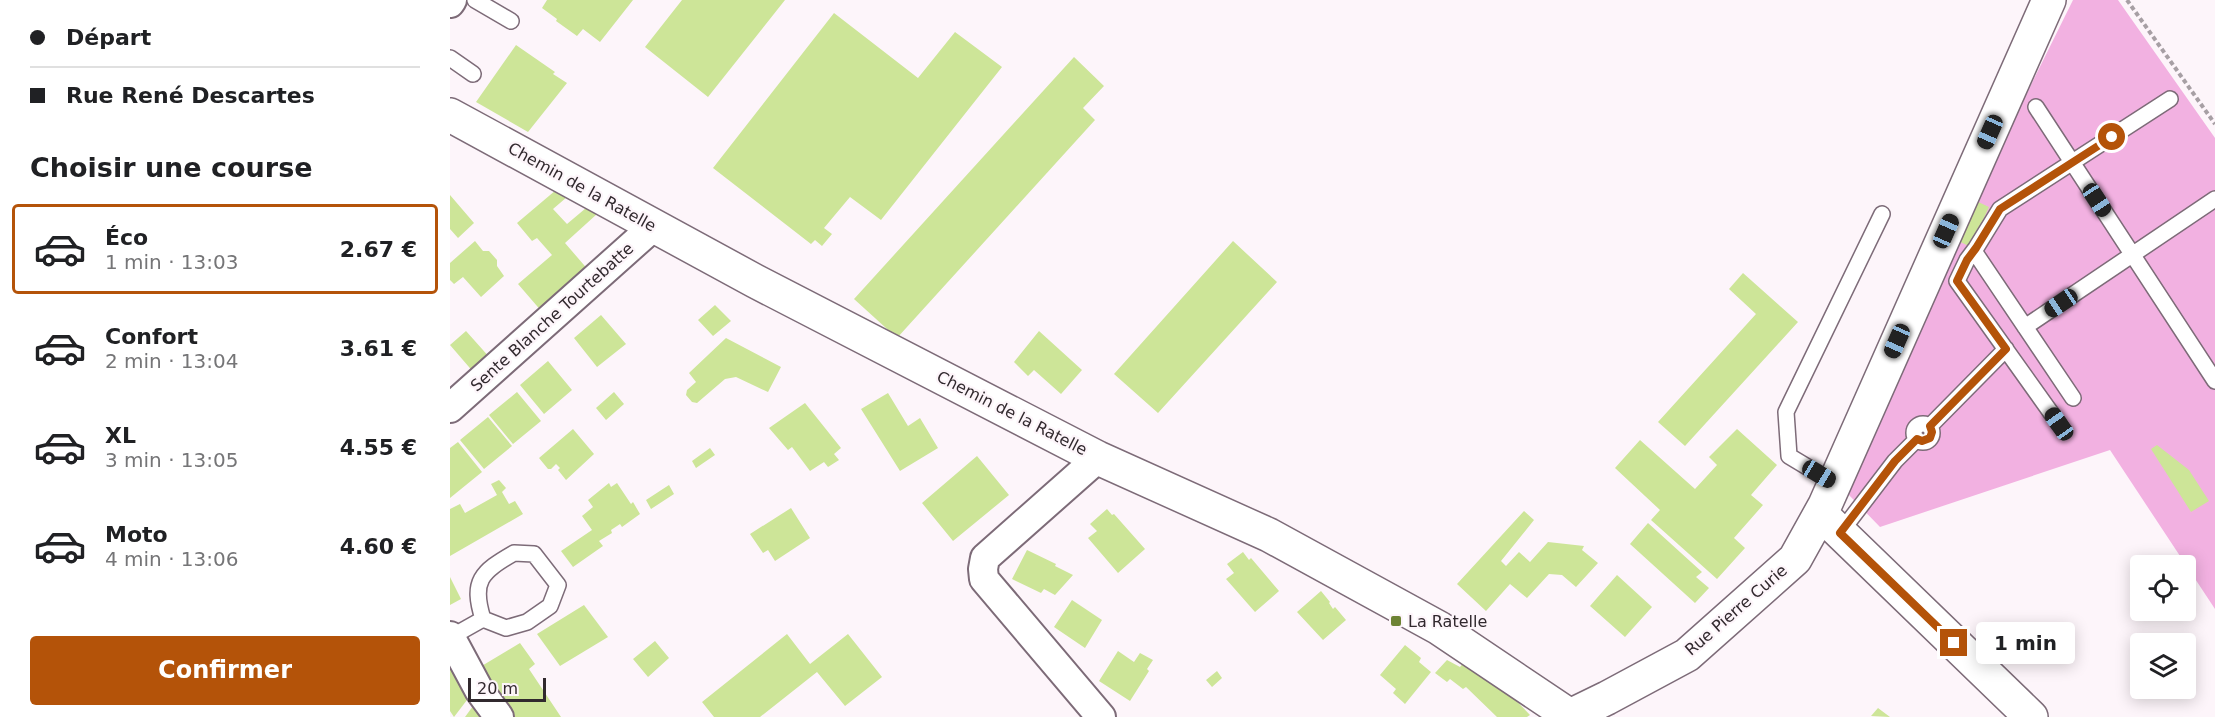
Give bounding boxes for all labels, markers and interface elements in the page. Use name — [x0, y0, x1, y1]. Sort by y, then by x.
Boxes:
text: Départ — [66, 25, 151, 50]
text: Rue René Descartes — [66, 83, 315, 108]
car — [1974, 112, 2006, 152]
route start — [2098, 123, 2125, 150]
street label: Chemin de la Ratelle — [505, 138, 659, 236]
text: Choisir une course — [30, 152, 313, 183]
car — [2080, 180, 2114, 220]
car — [1930, 211, 1962, 251]
icon: car — [33, 222, 87, 276]
text: Éco — [105, 225, 148, 250]
text: 2.67 € — [340, 237, 417, 262]
street label: Sente Blanche Tourtebatte — [467, 239, 637, 395]
text: 1 min · 13:03 — [105, 250, 239, 274]
car — [2041, 285, 2081, 321]
icon: car — [33, 321, 87, 375]
car — [1881, 321, 1913, 361]
text: Confort — [105, 324, 198, 349]
text: 3.61 € — [340, 336, 417, 361]
text: 2 min · 13:04 — [105, 349, 239, 373]
street label: Chemin de la Ratelle — [934, 367, 1090, 459]
car — [2041, 404, 2077, 444]
icon: car — [33, 420, 87, 474]
text: XL — [105, 423, 136, 448]
text: 4.55 € — [340, 435, 417, 460]
text: 3 min · 13:05 — [105, 448, 239, 472]
car — [1799, 457, 1839, 491]
icon: car — [33, 519, 87, 573]
text: Moto — [105, 522, 168, 547]
text: 4.60 € — [340, 534, 417, 559]
text: 4 min · 13:06 — [105, 547, 239, 571]
map controls — [2130, 555, 2196, 699]
button: locate — [2130, 555, 2196, 621]
street label: Rue Pierre Curie — [1681, 561, 1791, 659]
place label: La Ratelle — [1408, 612, 1487, 631]
marker: La Ratelle — [1389, 614, 1403, 628]
callout: 1 min — [1975, 622, 2074, 664]
route end — [1940, 629, 1967, 656]
text: 1 min — [1994, 631, 2057, 655]
button: layers — [2130, 633, 2196, 699]
button: Confirmer — [30, 636, 420, 705]
scale bar — [468, 675, 546, 702]
text: 20 m — [477, 679, 518, 698]

